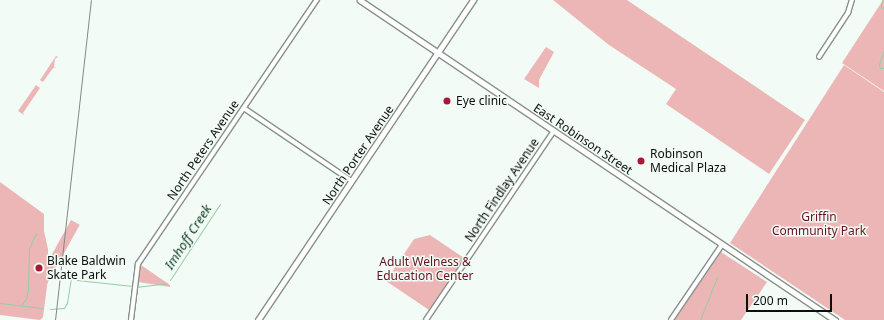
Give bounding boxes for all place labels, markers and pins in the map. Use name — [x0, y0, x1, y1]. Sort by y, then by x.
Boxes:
place label: Eye clinic — [456, 94, 507, 108]
marker: Eye clinic — [441, 95, 453, 107]
place label: Robinson Medical Plaza — [650, 147, 726, 175]
marker: Robinson Medical Plaza — [635, 155, 647, 167]
place label: Blake Baldwin Skate Park — [47, 254, 126, 282]
marker: Blake Baldwin Skate Park — [34, 263, 44, 273]

